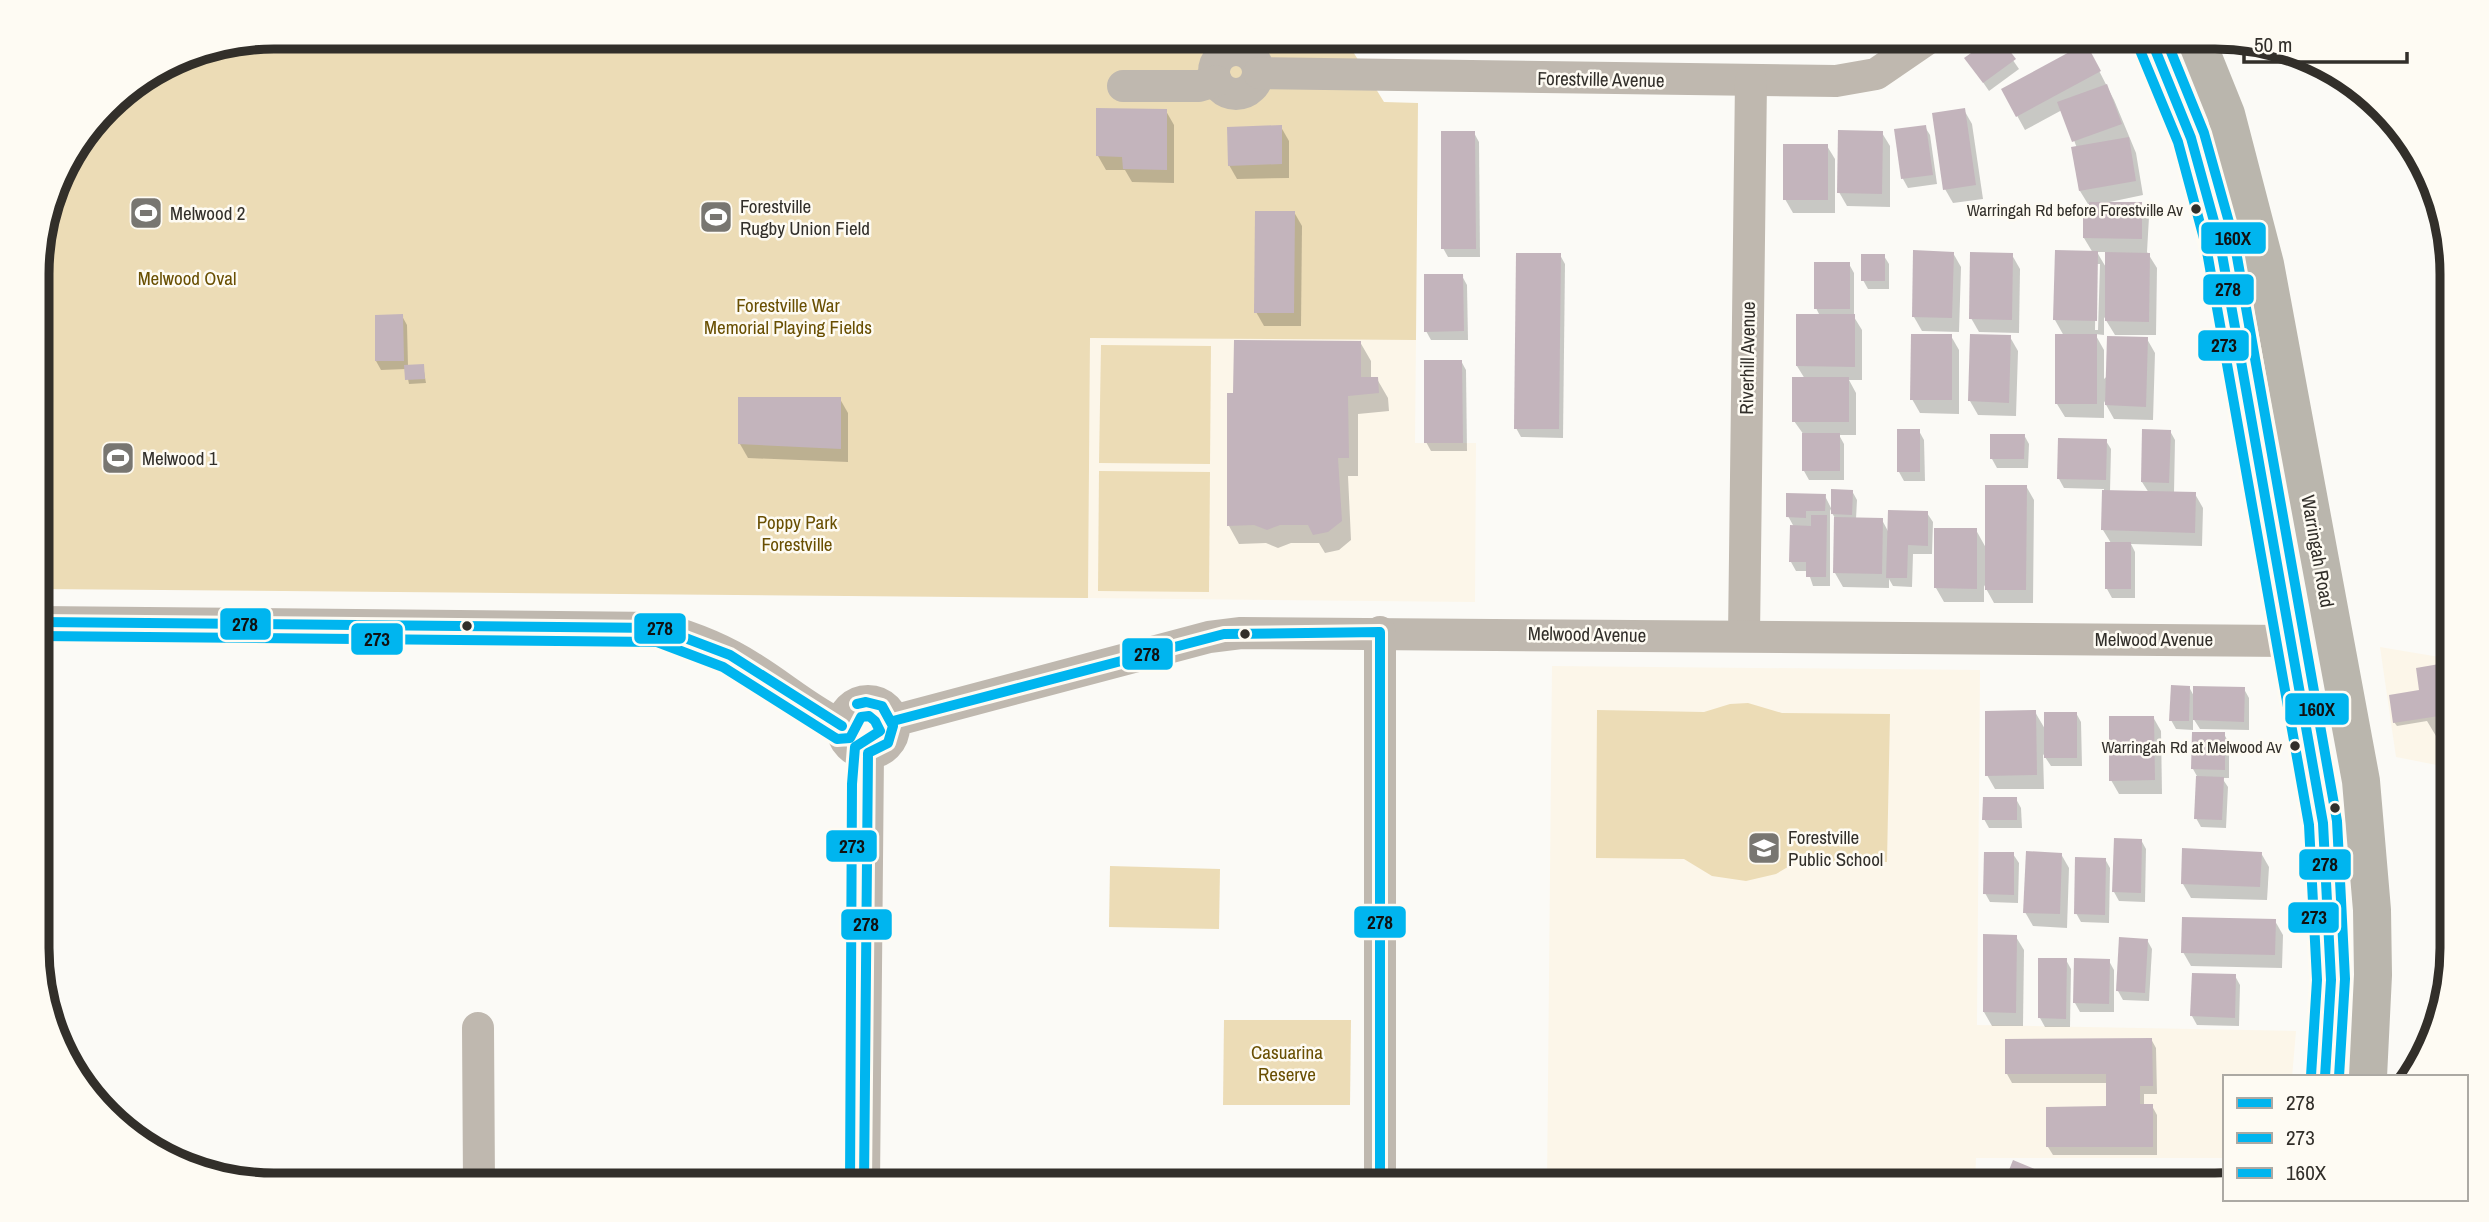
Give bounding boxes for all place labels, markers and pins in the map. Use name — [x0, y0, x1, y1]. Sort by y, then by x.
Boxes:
place label: Forestville Rugby Union Field — [740, 193, 870, 241]
sports icon: Melwood 2 — [127, 194, 165, 232]
sports icon: Forestville Rugby Union Field — [697, 198, 735, 236]
place label: Warringah Rd before Forestville Av — [1967, 198, 2183, 221]
place label: Melwood 2 — [170, 200, 245, 226]
marker: Warringah Rd before Forestville Av — [2189, 202, 2203, 216]
sports icon: Melwood 1 — [99, 439, 137, 477]
place label: Melwood 1 — [142, 445, 218, 471]
unlabelled marker — [460, 619, 474, 633]
unlabelled marker — [1238, 627, 1252, 641]
place label: Warringah Rd at Melwood Av — [2101, 735, 2282, 758]
marker: Warringah Rd at Melwood Av — [2288, 739, 2302, 753]
unlabelled marker — [2328, 801, 2342, 815]
place label: Forestville Public School — [1788, 824, 1883, 872]
school or university icon: Forestville Public School — [1745, 829, 1783, 867]

